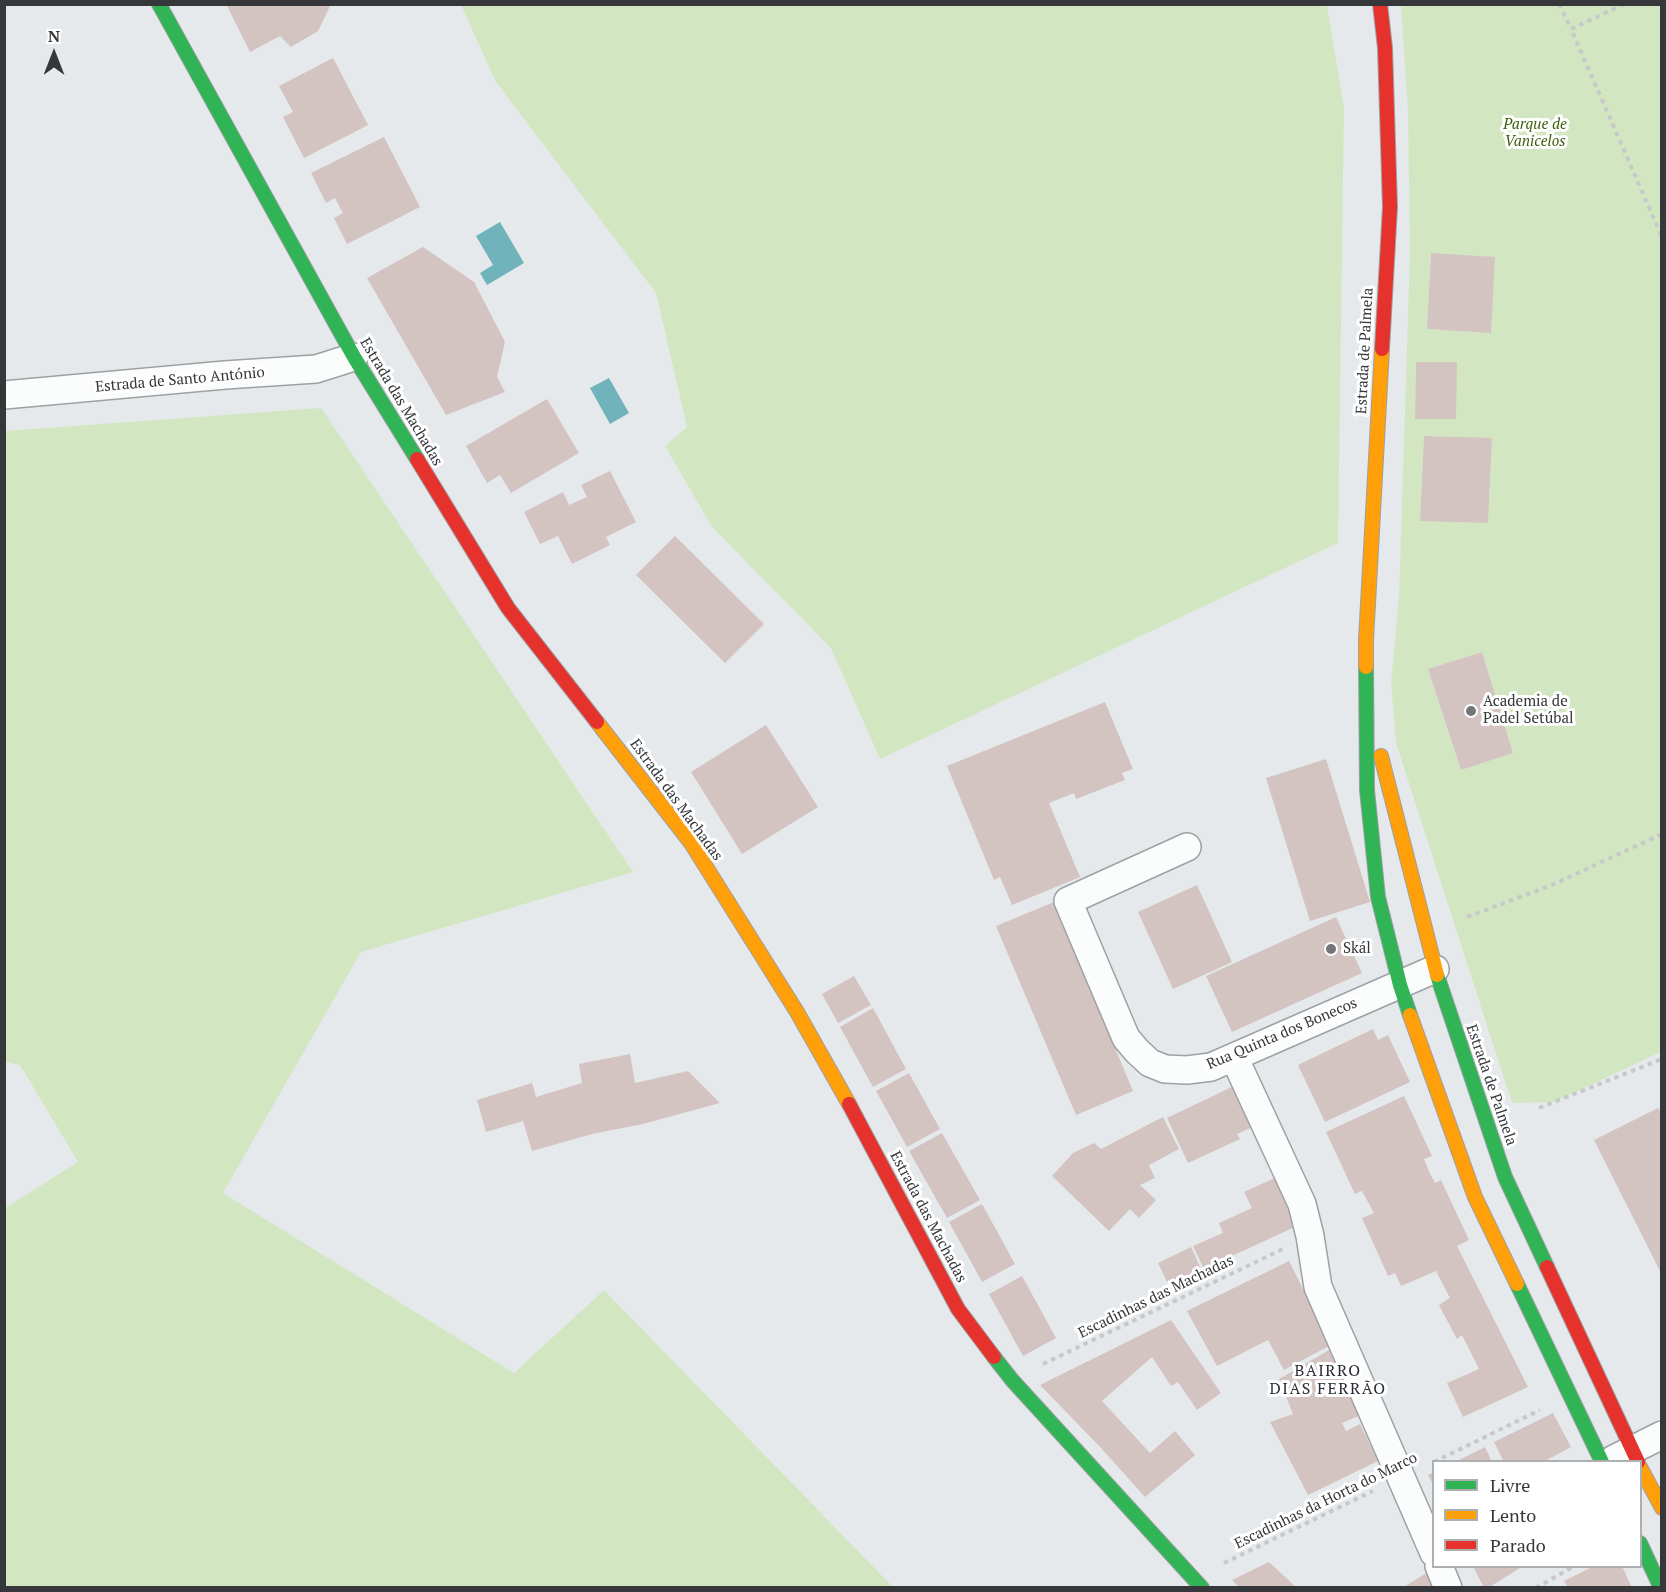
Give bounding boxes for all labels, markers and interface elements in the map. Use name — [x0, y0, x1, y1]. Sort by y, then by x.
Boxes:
north arrow — [24, 24, 84, 84]
text: N — [48, 25, 60, 47]
park label: Parque de Vanicelos — [1503, 116, 1567, 151]
street label: Estrada de Palmela — [1353, 287, 1377, 415]
street label: Estrada das Machadas — [356, 335, 446, 469]
street label: Estrada de Santo António — [95, 364, 265, 396]
place label: Academia de Padel Setúbal — [1483, 693, 1574, 728]
marker: Academia de Padel Setúbal — [1464, 704, 1478, 718]
street label: Estrada das Machadas — [626, 736, 726, 864]
place label: Skál — [1343, 940, 1371, 958]
marker: Skál — [1324, 942, 1338, 956]
street label: Rua Quinta dos Bonecos — [1204, 994, 1360, 1074]
street label: Estrada de Palmela — [1462, 1022, 1520, 1148]
street label: Estrada das Machadas — [886, 1148, 970, 1286]
street label: Escadinhas das Machadas — [1075, 1252, 1237, 1342]
district label: BAIRRO DIAS FERRÃO — [1269, 1361, 1387, 1399]
street label: Escadinhas da Horta do Marco — [1232, 1449, 1420, 1553]
legend — [1432, 1460, 1642, 1568]
text: Livre — [1490, 1473, 1530, 1497]
text: Lento — [1490, 1503, 1536, 1527]
text: Parado — [1490, 1533, 1546, 1557]

